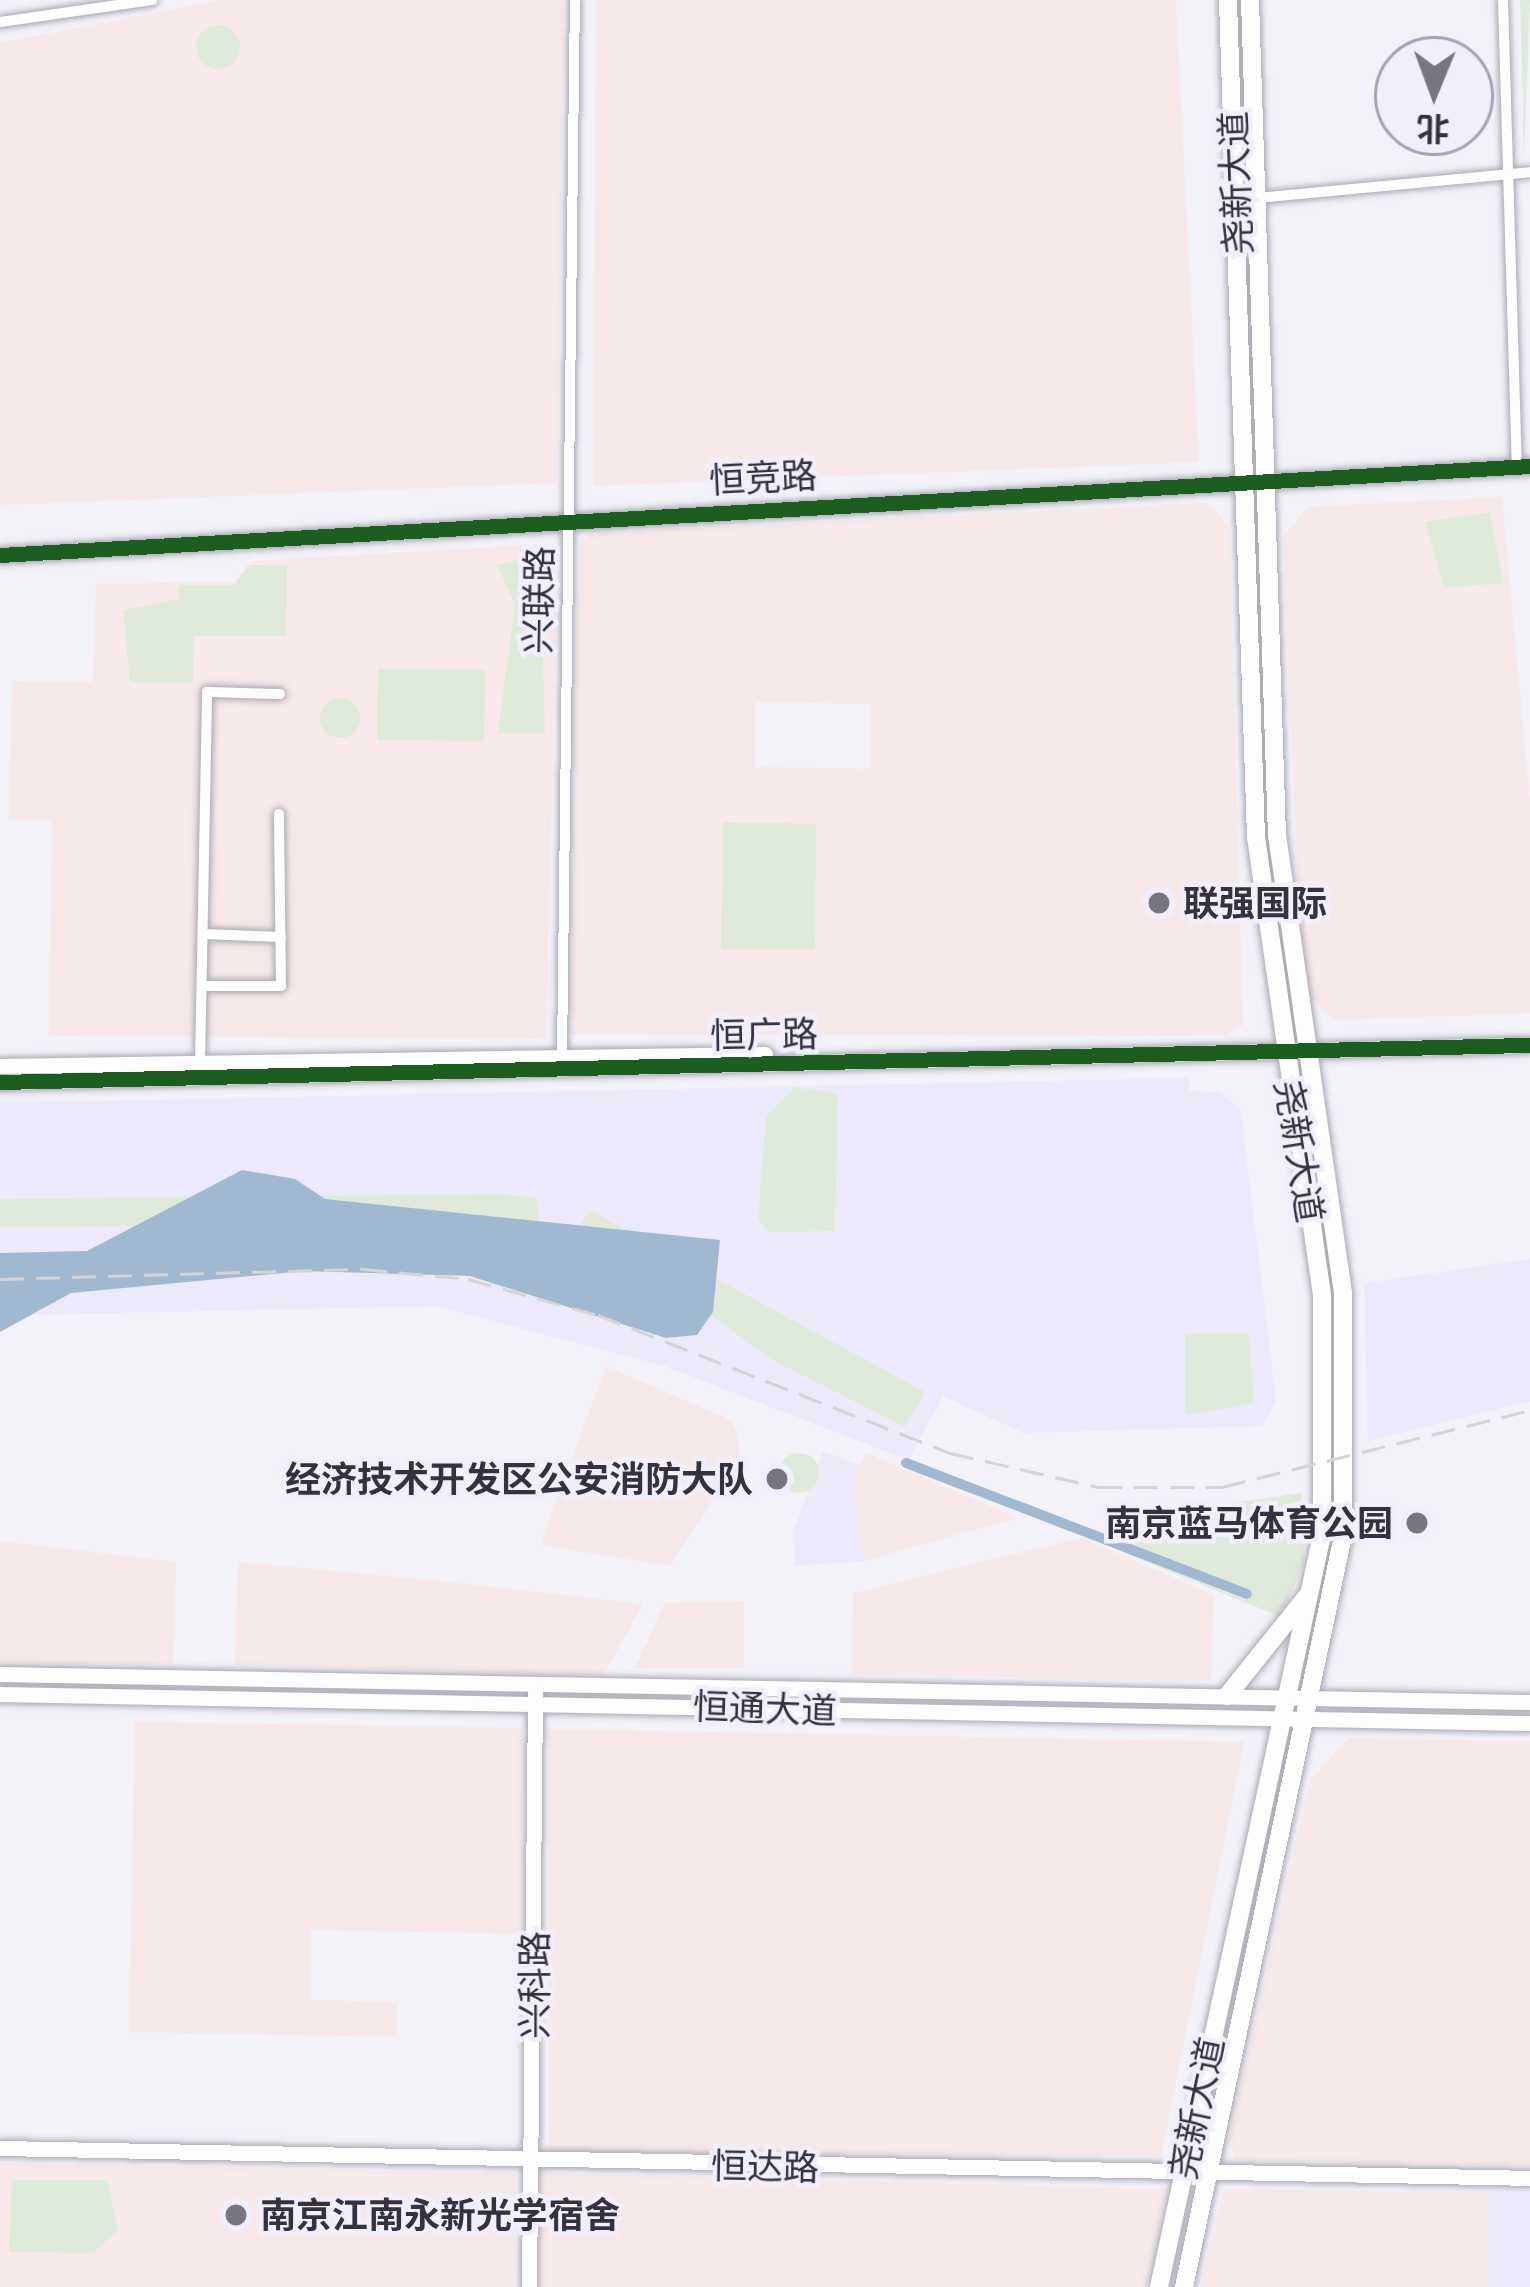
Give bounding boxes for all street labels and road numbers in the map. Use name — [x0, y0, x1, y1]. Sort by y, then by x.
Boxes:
street label: 尧新大道 — [1211, 110, 1259, 256]
street label: 恒竞路 — [708, 453, 818, 501]
street label: 兴联路 — [515, 546, 561, 654]
street label: 恒广路 — [710, 1011, 818, 1057]
street label: 尧新大道 — [1267, 1077, 1333, 1225]
street label: 恒通大道 — [692, 1684, 838, 1732]
street label: 兴科路 — [512, 1931, 556, 2039]
street label: 尧新大道 — [1160, 2033, 1232, 2183]
street label: 恒达路 — [711, 2143, 819, 2189]

